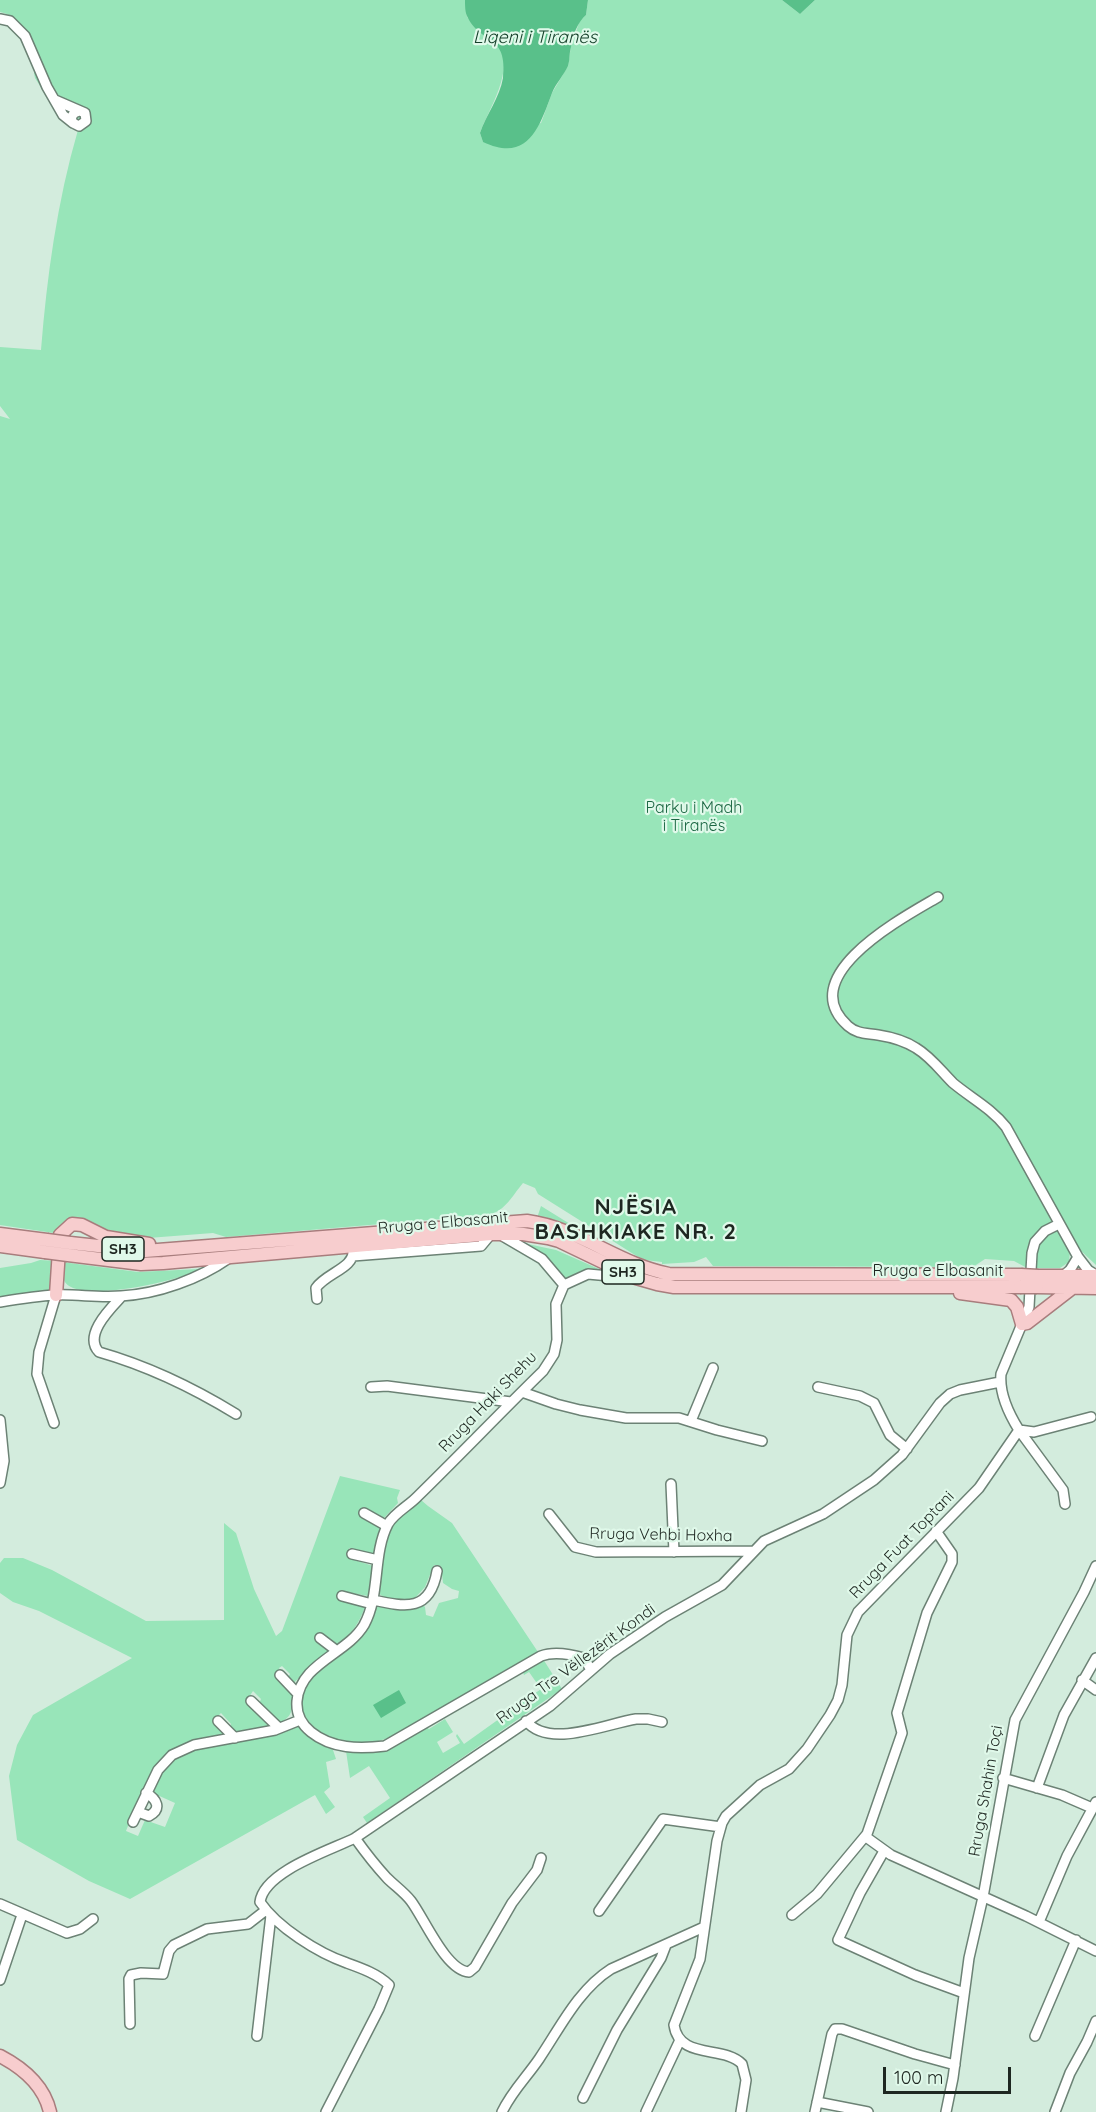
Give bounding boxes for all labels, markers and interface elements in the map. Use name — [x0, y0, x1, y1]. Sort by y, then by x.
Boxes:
water label: Liqeni i Tiranës — [473, 27, 597, 49]
park label: Parku i Madh i Tiranës — [646, 798, 742, 836]
district label: NJËSIA BASHKIAKE NR. 2 — [534, 1194, 738, 1246]
street label: Rruga e Elbasanit — [377, 1208, 509, 1238]
road number: SH3 — [102, 1237, 144, 1261]
road number: SH3 — [602, 1260, 644, 1284]
street label: Rruga e Elbasanit — [873, 1261, 1003, 1281]
street label: Rruga Haki Shehu — [435, 1348, 541, 1456]
street label: Rruga Fuat Toptani — [846, 1487, 958, 1603]
street label: Rruga Vehbi Hoxha — [589, 1524, 733, 1546]
street label: Rruga Tre Vëllezërit Kondi — [493, 1600, 659, 1728]
street label: Rruga Shahin Toçi — [965, 1724, 1007, 1858]
scale bar — [886, 2055, 1014, 2093]
text: 100 m — [894, 2066, 943, 2089]

